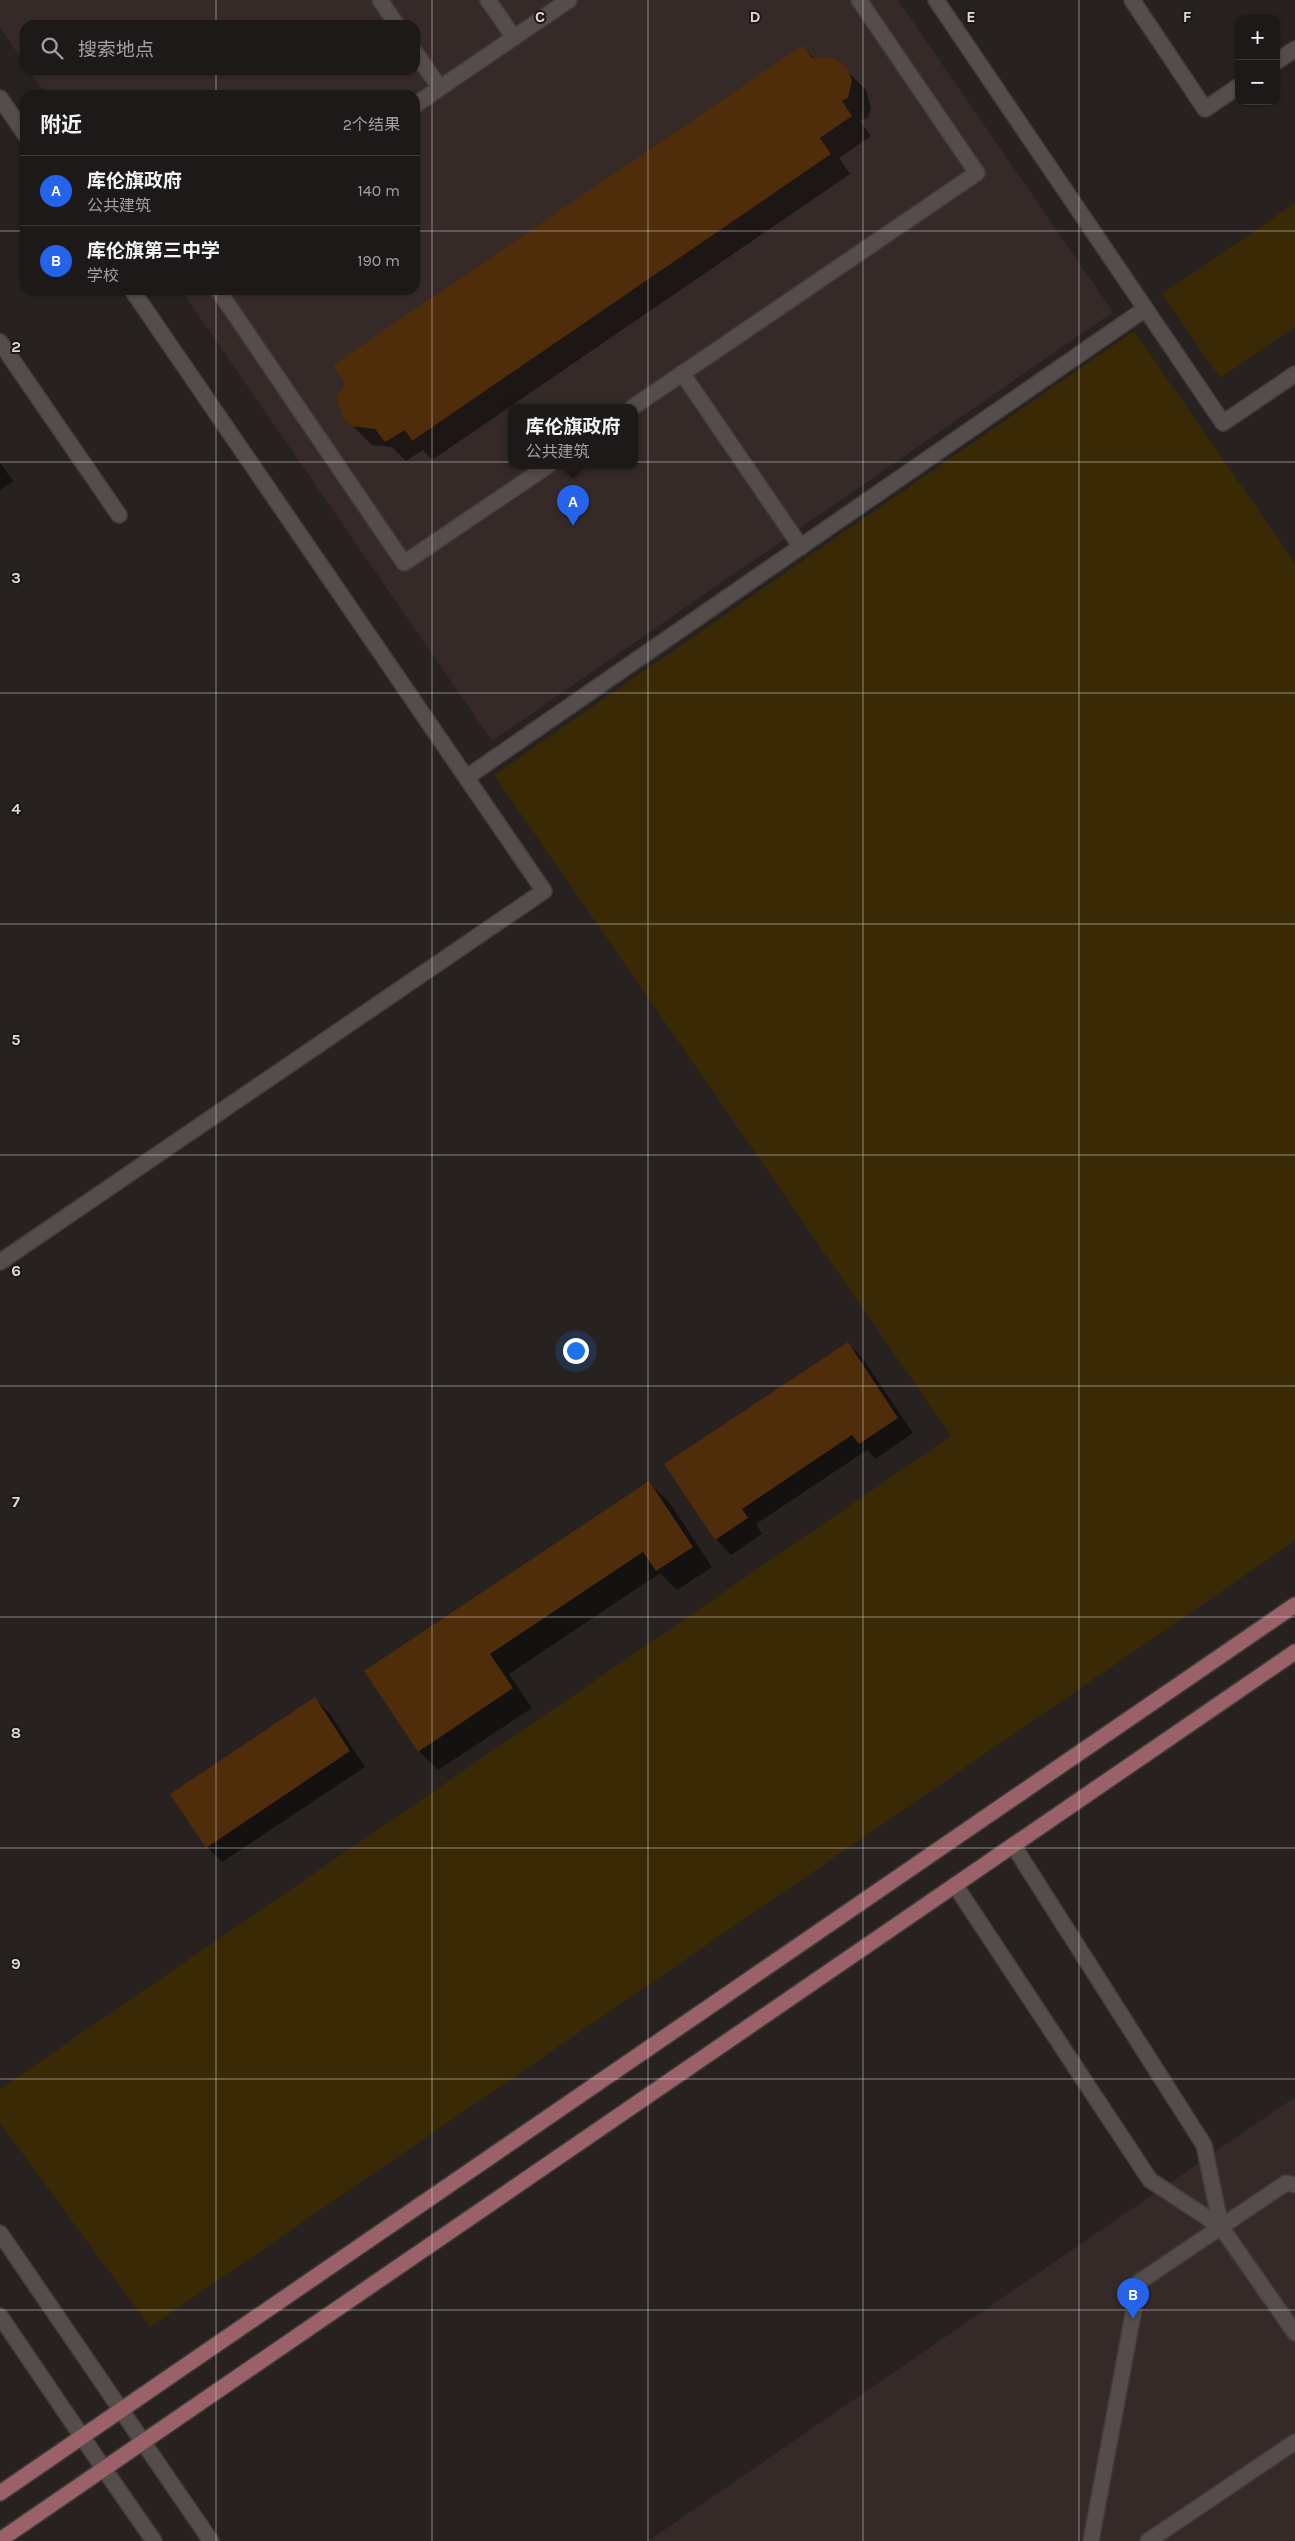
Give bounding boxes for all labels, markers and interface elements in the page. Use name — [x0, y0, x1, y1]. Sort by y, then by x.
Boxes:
text: C — [535, 7, 545, 26]
text: D — [750, 7, 761, 26]
text: E — [966, 7, 976, 26]
text: F — [1183, 7, 1192, 26]
map controls — [1235, 15, 1280, 105]
button: + — [1235, 15, 1280, 60]
search box — [20, 20, 420, 75]
icon: search — [38, 34, 66, 62]
text: 搜索地点 — [78, 39, 154, 61]
button: − — [1235, 60, 1280, 105]
text: 附近 — [40, 113, 82, 137]
text: 2个结果 — [343, 115, 400, 134]
text: 库伦旗政府 — [87, 170, 182, 192]
text: A — [51, 181, 61, 200]
text: 140 m — [358, 181, 400, 200]
text: 公共建筑 — [87, 196, 151, 215]
text: 库伦旗第三中学 — [87, 240, 220, 262]
text: B — [51, 251, 61, 270]
text: 190 m — [357, 251, 400, 270]
text: 学校 — [87, 266, 119, 285]
text: 2 — [11, 337, 21, 356]
popup — [508, 404, 638, 469]
text: 库伦旗政府 — [525, 416, 621, 438]
text: 公共建筑 — [525, 442, 590, 461]
pin: A — [557, 485, 589, 526]
text: 3 — [11, 568, 21, 587]
text: 4 — [11, 799, 21, 818]
text: 5 — [11, 1030, 21, 1049]
text: 6 — [11, 1261, 21, 1280]
your location — [563, 1338, 589, 1364]
text: 7 — [12, 1492, 20, 1511]
text: 8 — [11, 1723, 21, 1742]
text: 9 — [11, 1954, 21, 1973]
pin: B — [1117, 2278, 1149, 2319]

